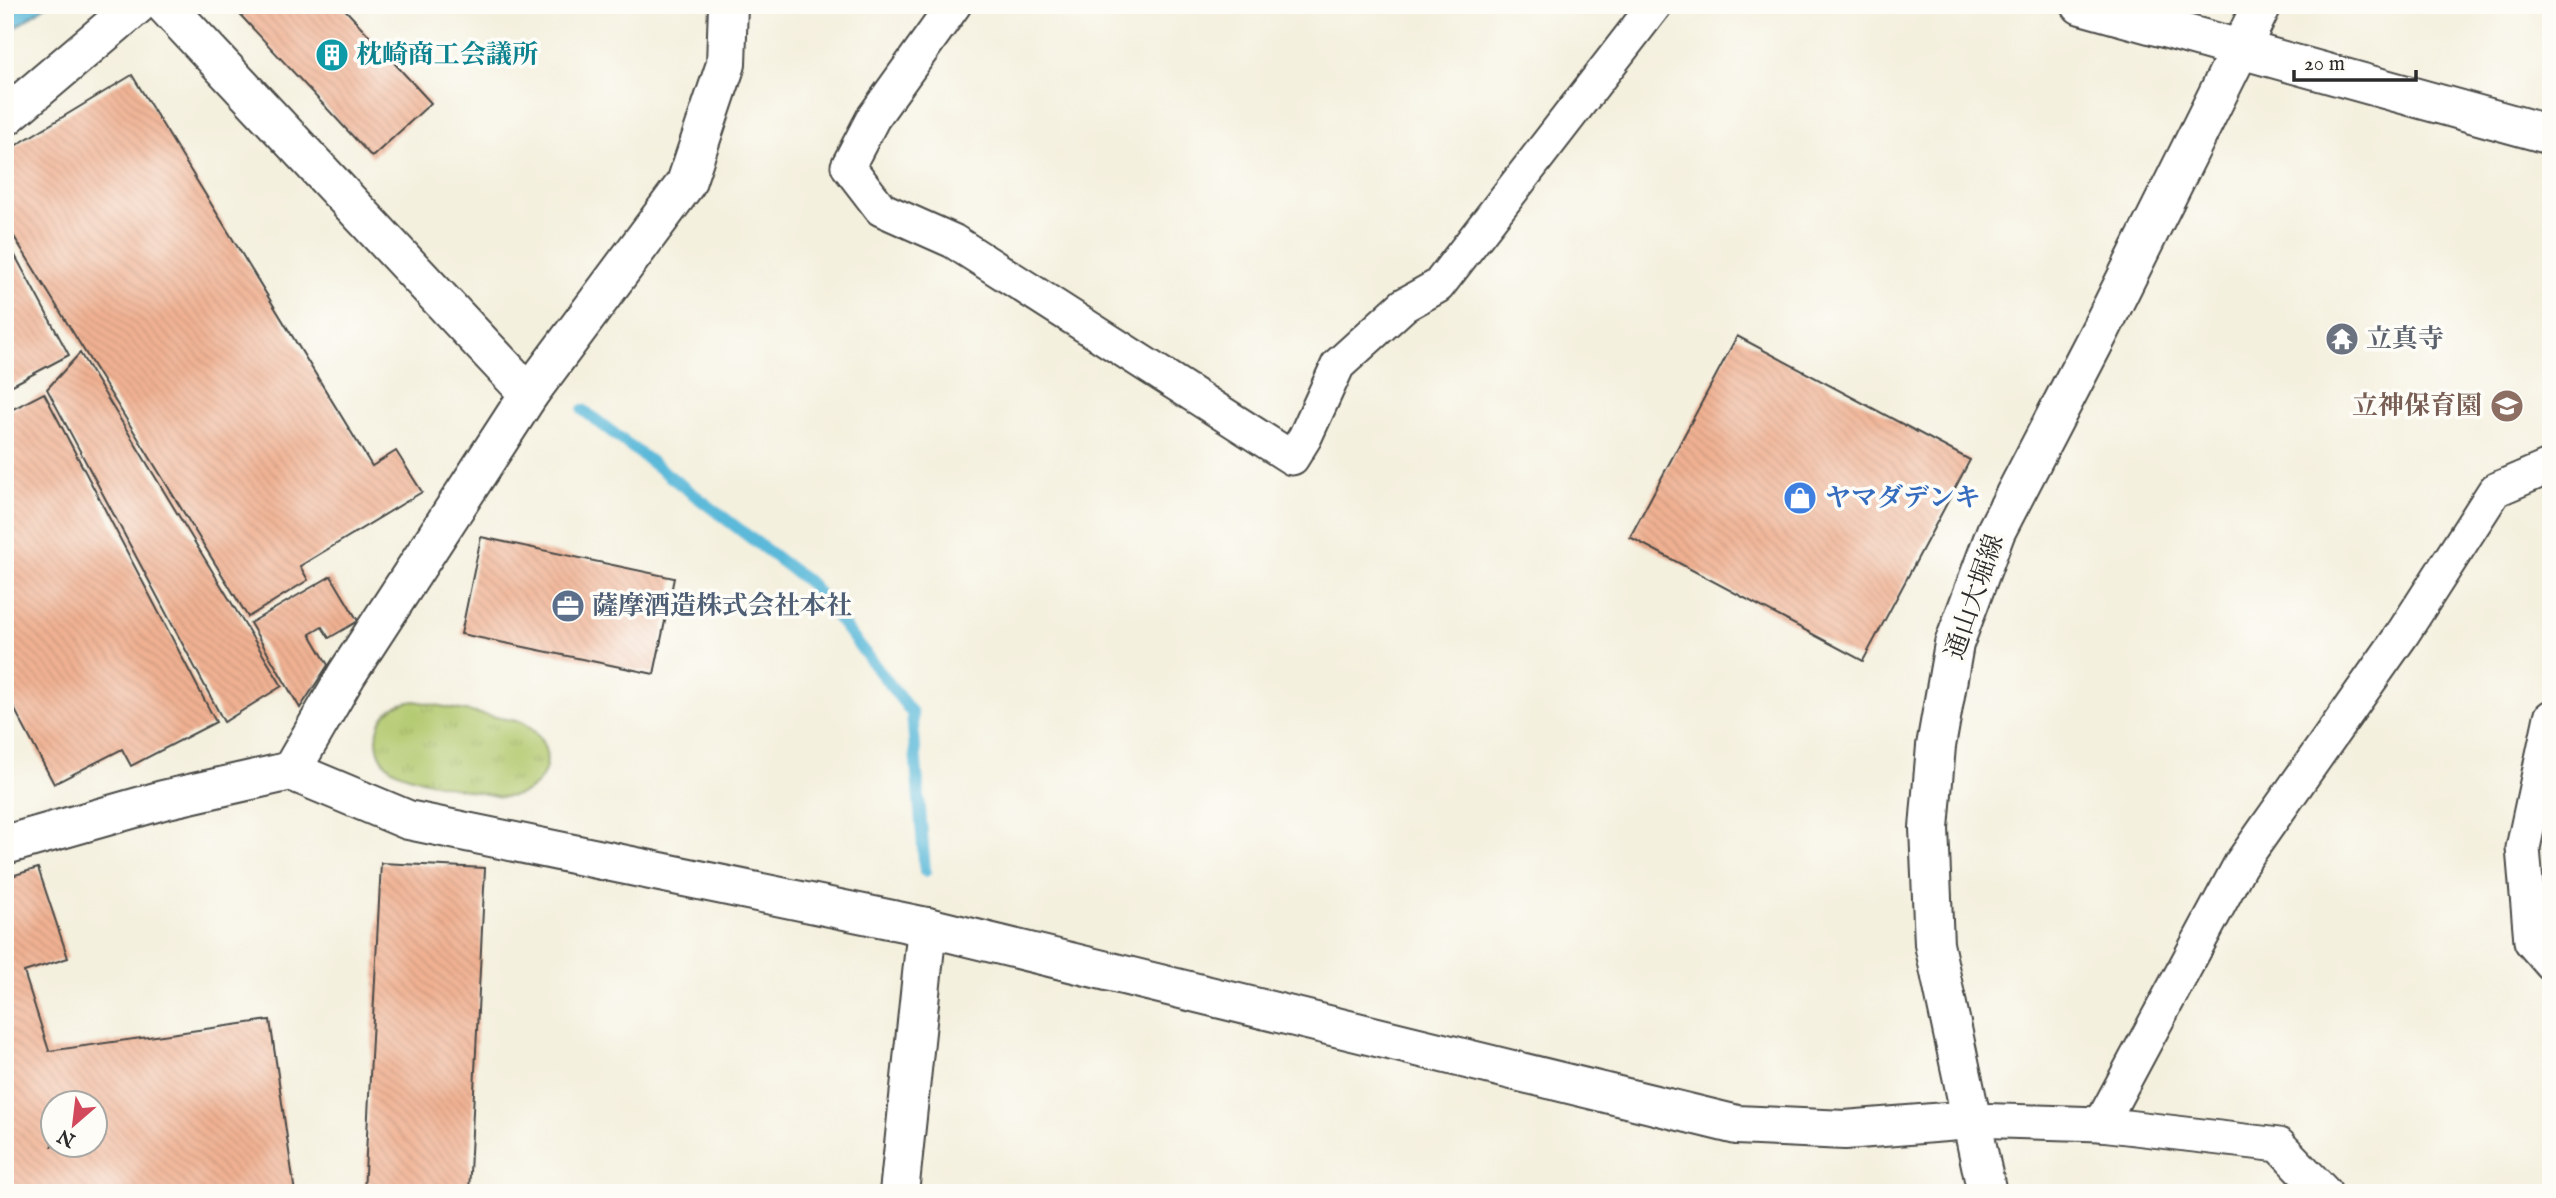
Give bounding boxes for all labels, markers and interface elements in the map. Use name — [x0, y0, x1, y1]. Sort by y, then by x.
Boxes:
building icon: 枕崎商工会議所 — [313, 36, 351, 74]
scale bar — [2294, 38, 2416, 82]
place label: 枕崎商工会議所 — [356, 39, 538, 72]
text: 20 m — [2304, 51, 2345, 78]
temple icon: 立真寺 — [2323, 320, 2361, 358]
place label: 立真寺 — [2366, 323, 2444, 356]
school or university icon: 立神保育園 — [2488, 387, 2526, 425]
place label: 立神保育園 — [2352, 390, 2482, 423]
shop icon: ヤマダデンキ — [1781, 479, 1819, 517]
place label: ヤマダデンキ — [1825, 482, 1980, 515]
street label: 通山大堀線 — [1938, 530, 2012, 664]
office icon: 薩摩酒造株式会社本社 — [549, 587, 587, 625]
place label: 薩摩酒造株式会社本社 — [592, 590, 852, 623]
north arrow — [38, 1090, 108, 1160]
text: N — [54, 1123, 81, 1152]

